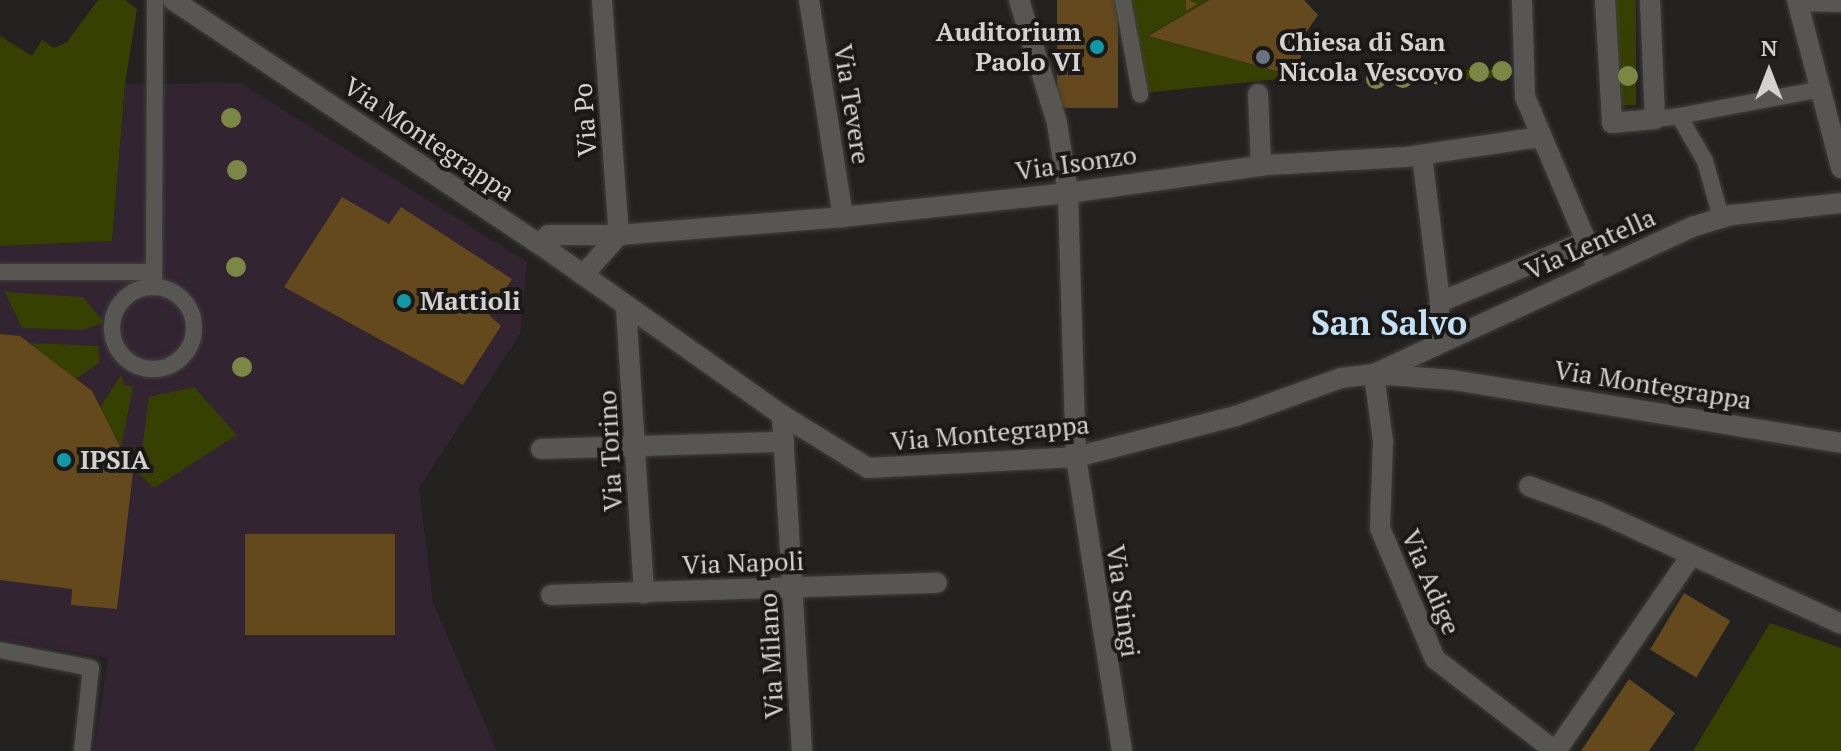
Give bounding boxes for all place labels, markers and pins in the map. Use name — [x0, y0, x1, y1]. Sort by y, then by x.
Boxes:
place label: Auditorium Paolo VI — [936, 16, 1081, 78]
place label: Chiesa di San Nicola Vescovo — [1279, 26, 1464, 88]
marker: Auditorium Paolo VI — [1088, 38, 1106, 56]
marker: Chiesa di San Nicola Vescovo — [1254, 48, 1272, 66]
place label: Mattioli — [420, 285, 521, 317]
marker: Mattioli — [395, 292, 413, 310]
place label: IPSIA — [80, 444, 149, 476]
marker: IPSIA — [55, 451, 73, 469]

